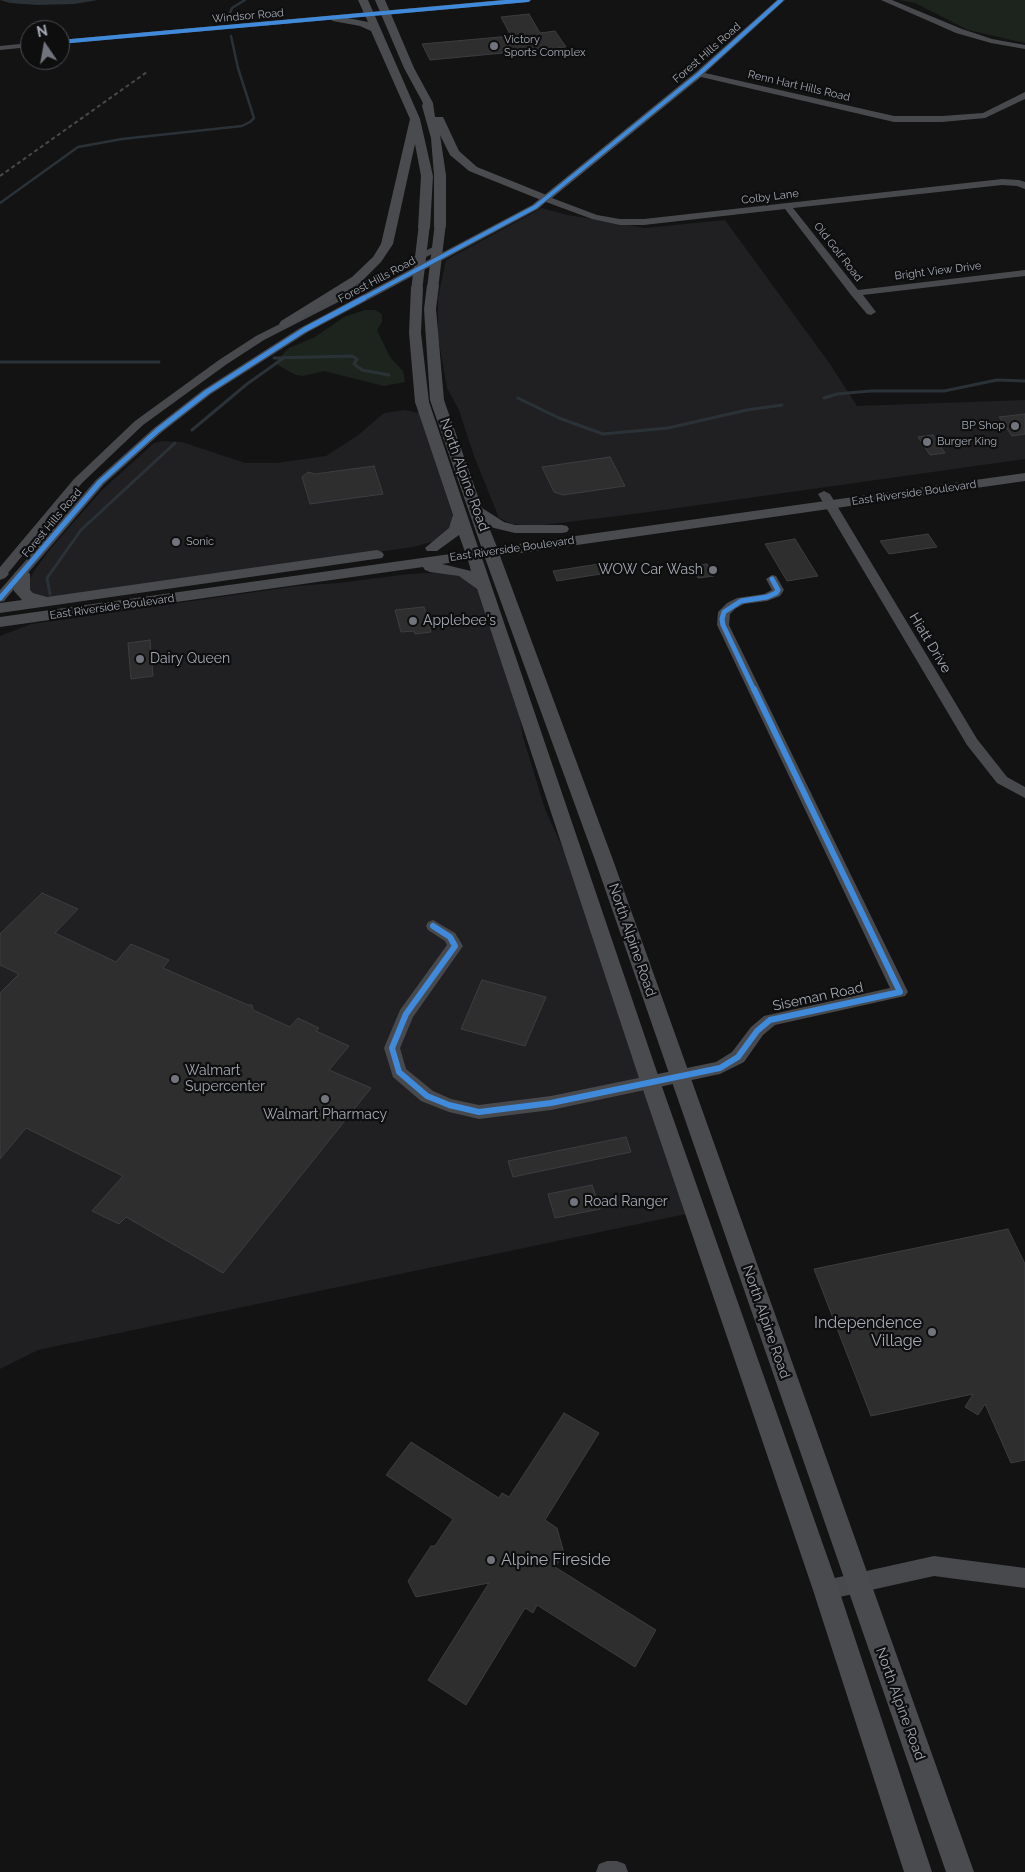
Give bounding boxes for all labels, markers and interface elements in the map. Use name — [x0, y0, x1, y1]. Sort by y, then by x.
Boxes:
street label: Windsor Road — [212, 6, 284, 26]
north arrow — [20, 20, 70, 70]
street label: Forest Hills Road — [670, 20, 744, 86]
text: N — [35, 22, 49, 40]
place label: Victory Sports Complex — [504, 33, 585, 59]
marker: Victory Sports Complex — [488, 40, 500, 52]
street label: Renn Hart Hills Road — [747, 68, 851, 104]
street label: Colby Lane — [741, 187, 799, 207]
street label: Old Golf Road — [811, 220, 865, 284]
street label: Forest Hills Road — [336, 254, 418, 306]
street label: Bright View Drive — [894, 259, 982, 283]
street label: North Alpine Road — [436, 416, 492, 534]
place label: BP Shop — [962, 419, 1005, 433]
marker: BP Shop — [1009, 420, 1021, 432]
place label: Burger King — [937, 435, 997, 449]
marker: Burger King — [921, 436, 933, 448]
street label: East Riverside Boulevard — [851, 478, 977, 508]
street label: Forest Hills Road — [19, 486, 85, 560]
street label: East Riverside Boulevard — [449, 534, 575, 564]
place label: Sonic — [186, 535, 214, 549]
marker: Sonic — [170, 536, 182, 548]
place label: WOW Car Wash — [598, 562, 703, 578]
marker: WOW Car Wash — [707, 564, 719, 576]
street label: East Riverside Boulevard — [49, 592, 175, 622]
street label: Hiatt Drive — [905, 610, 955, 676]
place label: Applebee's — [423, 613, 496, 629]
marker: Applebee's — [407, 615, 419, 627]
place label: Dairy Queen — [150, 651, 230, 667]
marker: Dairy Queen — [134, 653, 146, 665]
street label: North Alpine Road — [605, 881, 659, 999]
street label: Siseman Road — [771, 979, 865, 1015]
place label: Walmart Supercenter — [185, 1063, 265, 1096]
marker: Walmart Supercenter — [169, 1073, 181, 1085]
marker: Walmart Pharmacy — [319, 1093, 331, 1105]
place label: Walmart Pharmacy — [263, 1107, 387, 1123]
place label: Road Ranger — [584, 1194, 668, 1210]
marker: Road Ranger — [568, 1196, 580, 1208]
street label: North Alpine Road — [739, 1263, 793, 1381]
place label: Independence Village — [814, 1313, 922, 1351]
marker: Independence Village — [926, 1326, 938, 1338]
place label: Alpine Fireside — [501, 1550, 611, 1570]
marker: Alpine Fireside — [485, 1554, 497, 1566]
street label: North Alpine Road — [872, 1645, 928, 1763]

